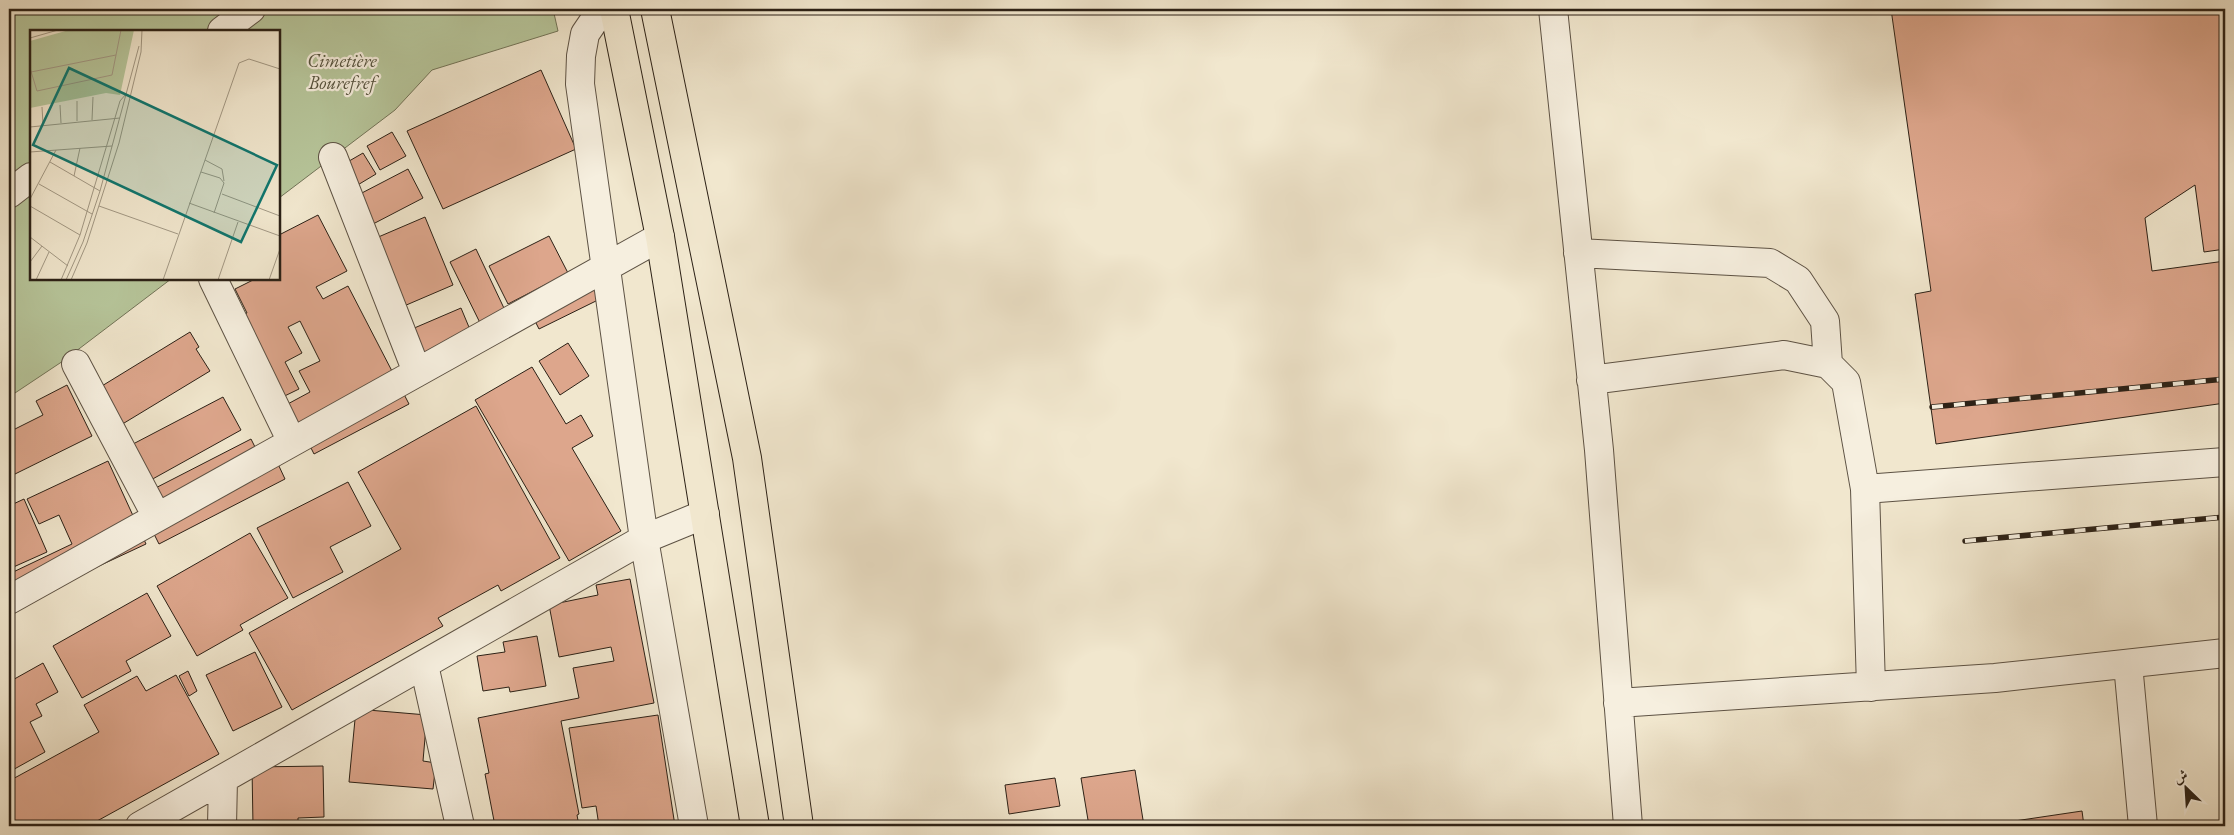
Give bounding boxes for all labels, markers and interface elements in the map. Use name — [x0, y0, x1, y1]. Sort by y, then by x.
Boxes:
inset map — [30, 30, 280, 280]
park label: Cimetière Bourefref — [307, 48, 379, 95]
north arrow — [2162, 762, 2212, 812]
text: ش — [2170, 765, 2191, 787]

